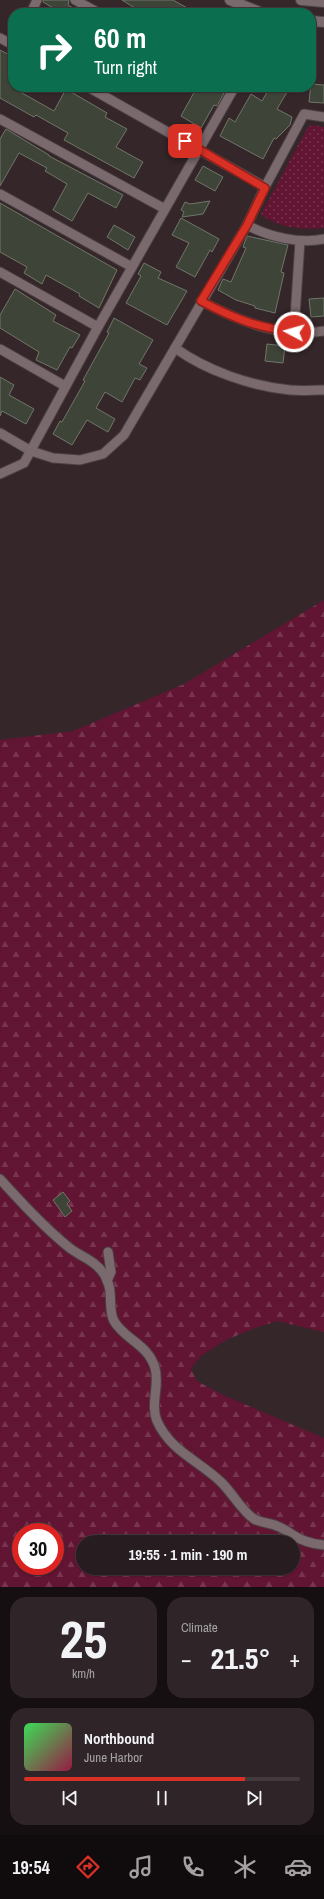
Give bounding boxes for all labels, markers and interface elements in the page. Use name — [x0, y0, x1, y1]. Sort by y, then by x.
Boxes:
text: 60 m — [94, 19, 146, 57]
icon: right — [28, 24, 80, 76]
text: Turn right — [94, 55, 157, 80]
pin — [168, 124, 202, 158]
icon: arrive — [174, 130, 196, 152]
position arrow — [273, 311, 315, 353]
speed limit sign: 30 — [12, 1523, 64, 1575]
text: 19:55 · 1 min · 190 m — [129, 1544, 247, 1565]
text: 25 — [60, 1604, 107, 1674]
text: Climate — [181, 1619, 218, 1636]
text: 21.5° — [211, 1638, 270, 1678]
text: − — [181, 1644, 192, 1674]
text: + — [289, 1644, 300, 1674]
text: km/h — [72, 1665, 95, 1682]
text: Northbound — [84, 1728, 154, 1749]
text: June Harbor — [84, 1749, 143, 1766]
icon: previous — [59, 1787, 81, 1809]
icon: pause — [151, 1787, 173, 1809]
icon: next — [243, 1787, 265, 1809]
icon: directions — [74, 1853, 102, 1881]
icon: music — [127, 1853, 155, 1881]
icon: phone — [179, 1853, 207, 1881]
icon: climate — [231, 1853, 259, 1881]
icon: car — [284, 1853, 312, 1881]
text: 19:54 — [12, 1855, 50, 1880]

